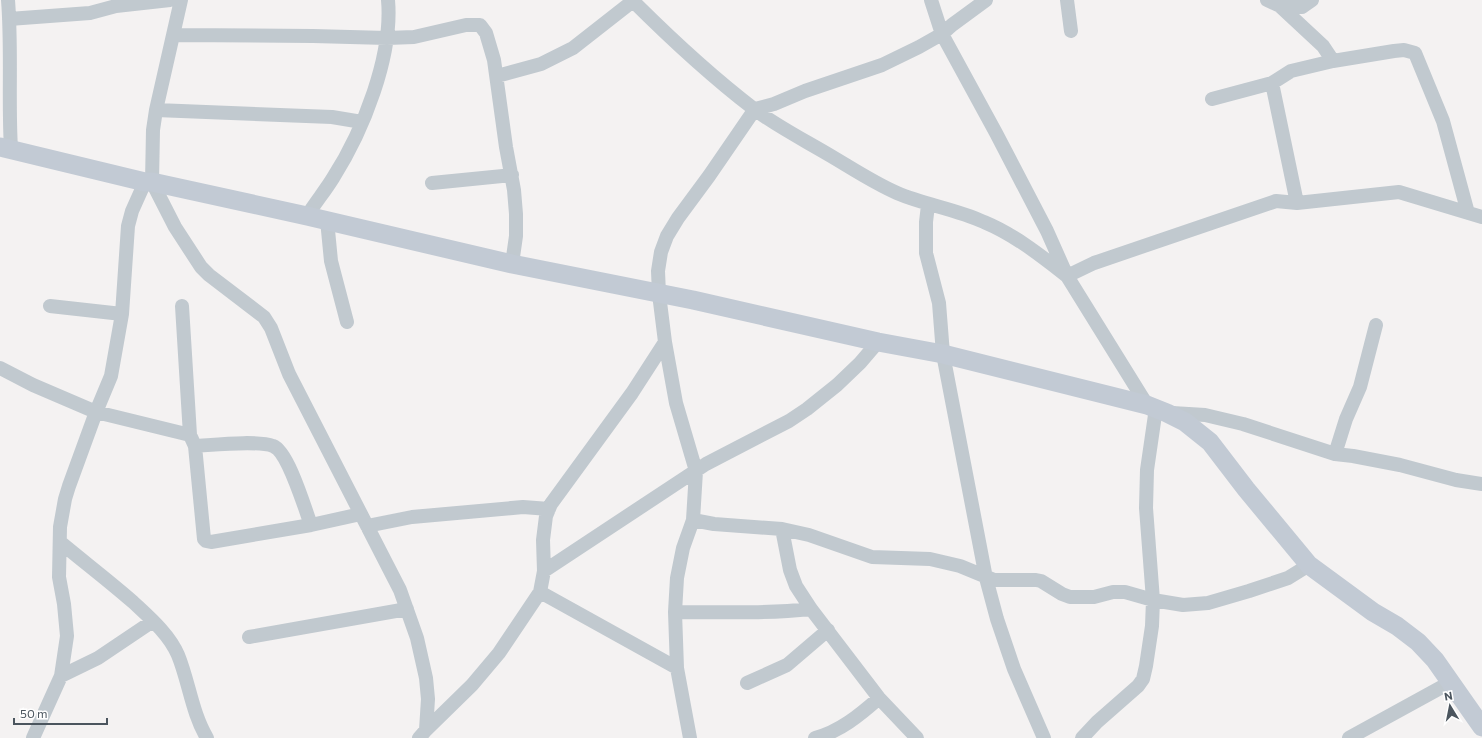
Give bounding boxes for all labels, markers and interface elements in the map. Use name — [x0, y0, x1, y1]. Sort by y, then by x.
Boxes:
north arrow — [1430, 686, 1470, 726]
text: N — [1443, 689, 1453, 703]
scale bar — [14, 700, 107, 726]
text: 50 m — [20, 706, 48, 720]

